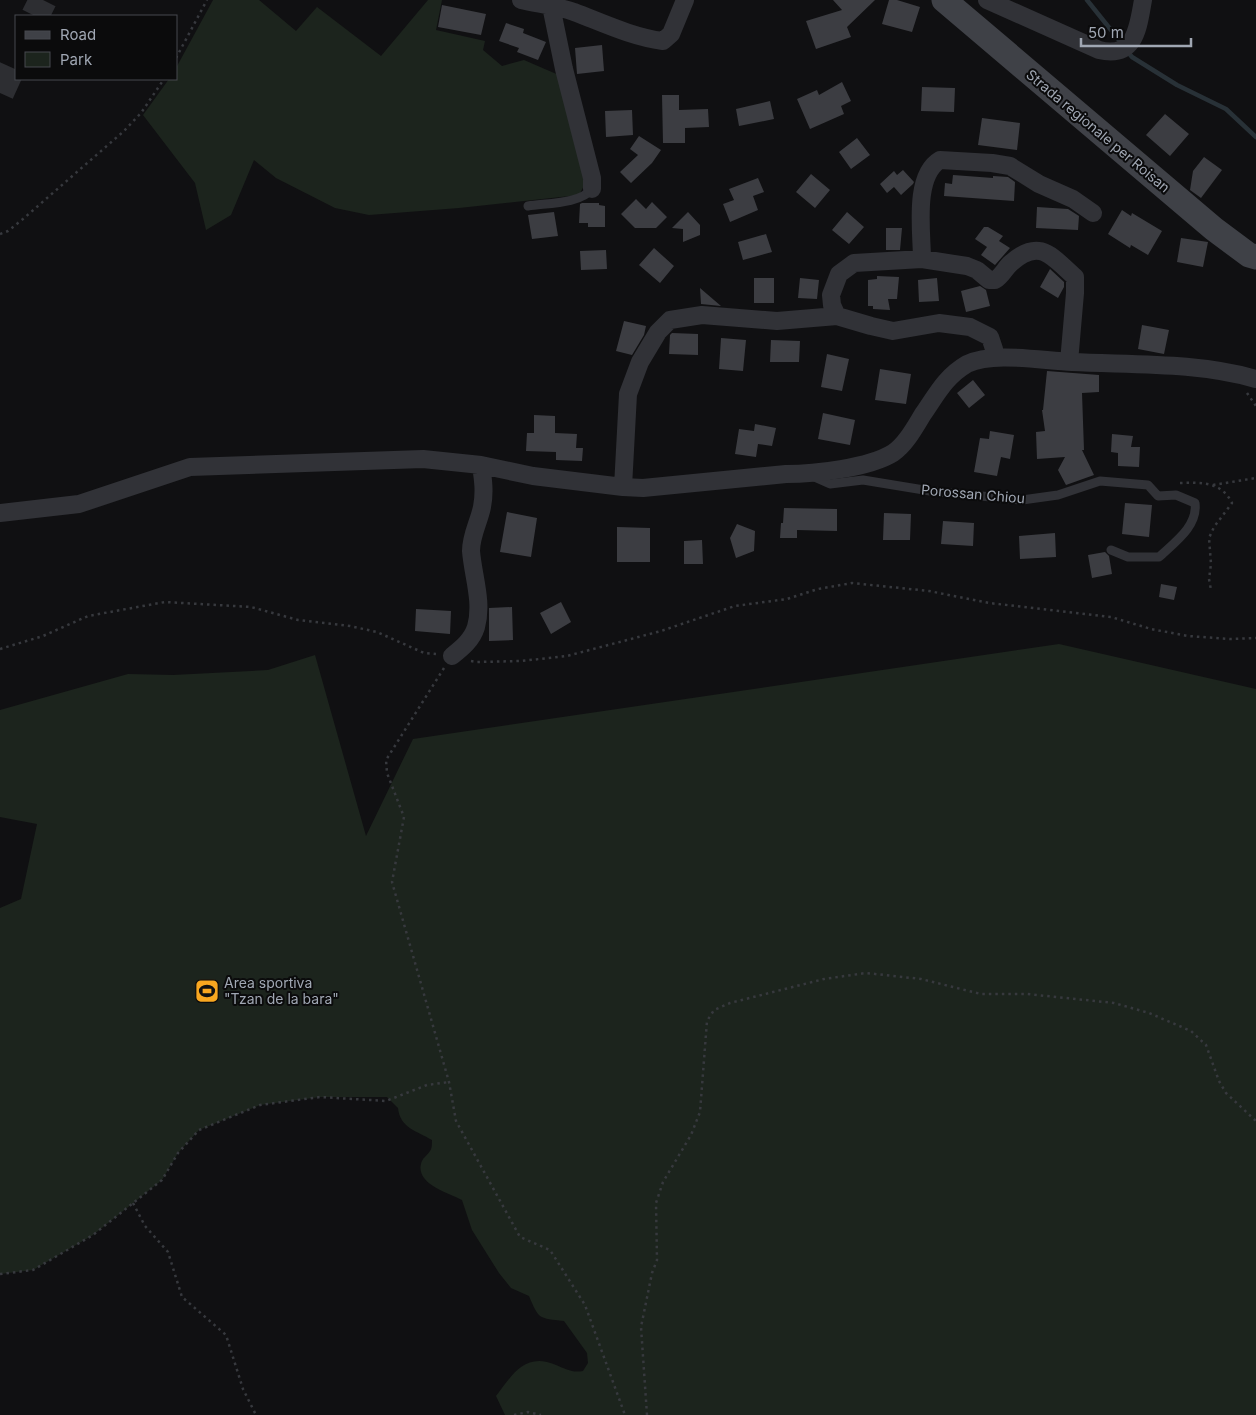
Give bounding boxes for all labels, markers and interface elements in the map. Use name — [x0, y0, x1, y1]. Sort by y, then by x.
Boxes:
legend — [15, 15, 178, 80]
scale bar — [1081, 15, 1191, 47]
text: 50 m — [1088, 23, 1124, 42]
text: Road — [60, 25, 96, 44]
text: Park — [60, 50, 93, 69]
street label: Strada regionale per Roisan — [1023, 66, 1174, 196]
street label: Porossan Chiou — [920, 480, 1026, 507]
place label: Area sportiva "Tzan de la bara" — [224, 974, 339, 1007]
sports icon: Area sportiva "Tzan de la bara" — [194, 978, 220, 1004]

